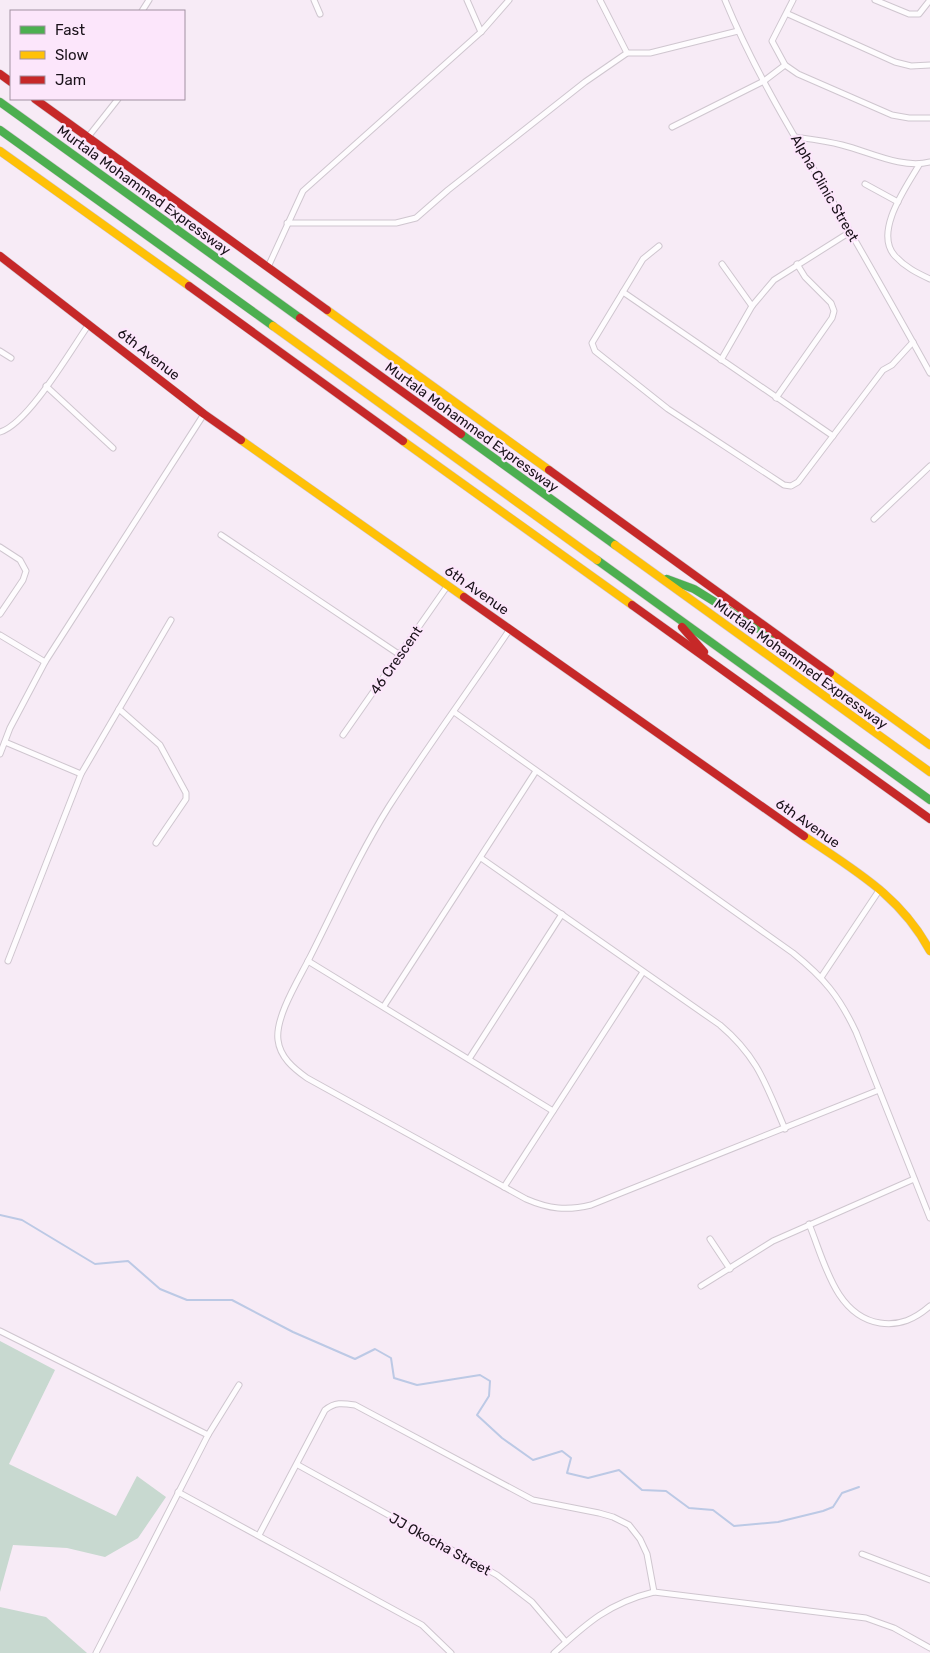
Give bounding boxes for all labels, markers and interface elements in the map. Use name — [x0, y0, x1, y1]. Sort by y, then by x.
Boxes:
legend — [10, 10, 185, 100]
text: Fast — [55, 21, 85, 39]
text: Slow — [55, 46, 88, 64]
text: Jam — [55, 71, 86, 89]
street label: Murtala Mohammed Expressway — [54, 122, 234, 259]
street label: Alpha Clinic Street — [787, 132, 862, 245]
street label: 6th Avenue — [114, 325, 183, 384]
street label: Murtala Mohammed Expressway — [382, 359, 562, 496]
street label: 6th Avenue — [441, 562, 512, 619]
street label: Murtala Mohammed Expressway — [711, 596, 891, 733]
street label: 46 Crescent — [367, 622, 426, 698]
street label: 6th Avenue — [772, 795, 843, 852]
street label: JJ Okocha Street — [386, 1509, 494, 1580]

